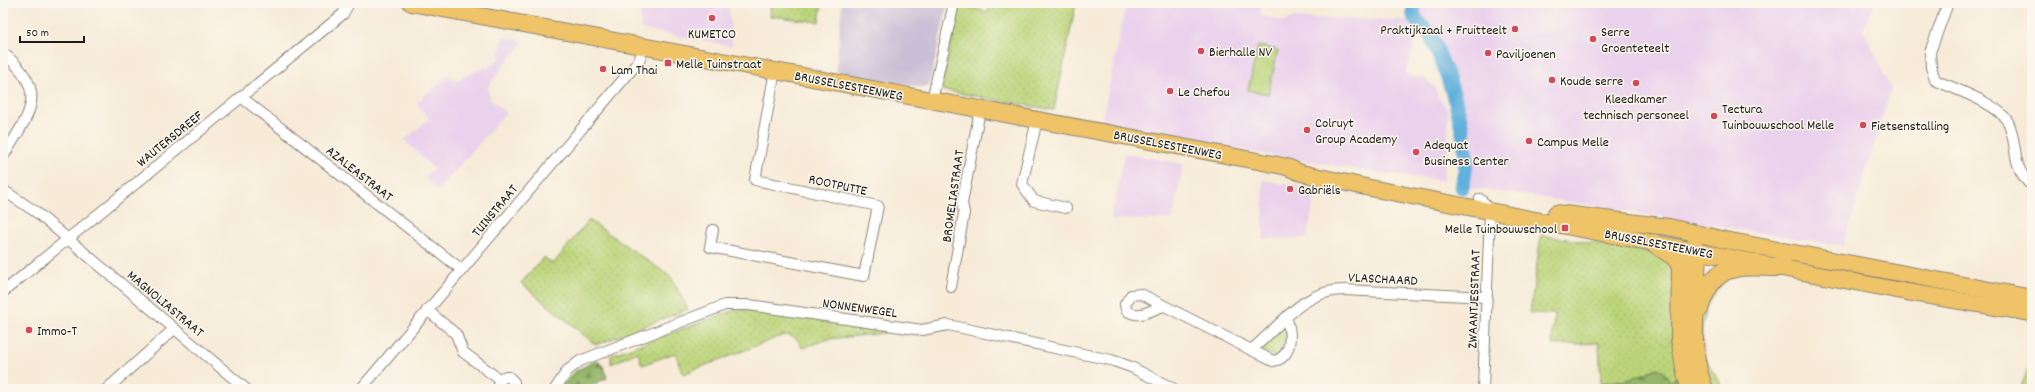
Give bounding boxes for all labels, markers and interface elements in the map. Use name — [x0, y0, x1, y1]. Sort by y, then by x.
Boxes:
marker: KUMETCO — [707, 13, 717, 23]
scale bar — [20, 18, 84, 44]
place label: Praktijkzaal + Fruitteelt — [1380, 21, 1507, 41]
place label: Serre Groenteteelt — [1601, 23, 1669, 59]
marker: Praktijkzaal + Fruitteelt — [1510, 24, 1520, 34]
text: 50 m — [26, 25, 49, 42]
place label: KUMETCO — [688, 25, 736, 45]
marker: Serre Groenteteelt — [1588, 34, 1598, 44]
place label: Bierhalle NV — [1209, 43, 1272, 63]
place label: Paviljoenen — [1496, 45, 1556, 65]
marker: Bierhalle NV — [1196, 46, 1206, 56]
marker: Paviljoenen — [1483, 48, 1493, 58]
place label: Melle Tuinstraat — [676, 55, 762, 75]
marker: Melle Tuinstraat — [663, 58, 673, 68]
place label: Lam Thai — [611, 61, 658, 81]
marker: Lam Thai — [598, 64, 608, 74]
street label: BRUSSELSESTEENWEG — [793, 67, 905, 107]
place label: Koude serre — [1560, 72, 1623, 92]
marker: Koude serre — [1547, 75, 1557, 85]
marker: Kleedkamer technisch personeel — [1631, 78, 1641, 88]
place label: Le Chefou — [1178, 83, 1230, 103]
marker: Le Chefou — [1165, 86, 1175, 96]
place label: Kleedkamer technisch personeel — [1583, 90, 1689, 126]
place label: Tectura Tuinbouwschool Melle — [1722, 100, 1834, 136]
street label: WAUTERSDREEF — [133, 106, 208, 173]
marker: Tectura Tuinbouwschool Melle — [1709, 111, 1719, 121]
place label: Colruyt Group Academy — [1315, 114, 1397, 150]
place label: Fietsenstalling — [1871, 117, 1949, 137]
marker: Fietsenstalling — [1858, 120, 1868, 130]
marker: Colruyt Group Academy — [1302, 125, 1312, 135]
street label: BRUSSELSESTEENWEG — [1112, 126, 1224, 166]
place label: Campus Melle — [1537, 133, 1609, 153]
place label: Adequat Business Center — [1424, 136, 1510, 172]
marker: Campus Melle — [1524, 136, 1534, 146]
street label: AZALEASTRAAT — [321, 142, 397, 208]
marker: Adequat Business Center — [1411, 147, 1421, 157]
street label: BROMELIASTRAAT — [938, 148, 970, 244]
street label: ROOTPUTTE — [807, 170, 869, 202]
street label: TUINSTRAAT — [468, 180, 524, 242]
place label: Gabriëls — [1298, 181, 1341, 201]
marker: Gabriëls — [1285, 184, 1295, 194]
place label: Melle Tuinbouwschool — [1445, 220, 1558, 240]
marker: Melle Tuinbouwschool — [1560, 223, 1570, 233]
street label: BRUSSELSESTEENWEG — [1603, 225, 1715, 265]
street label: ZWAANTJESSTRAAT — [1463, 249, 1487, 349]
street label: MAGNOLIASTRAAT — [122, 266, 208, 343]
street label: VLASCHAARD — [1348, 268, 1418, 292]
street label: NONNENWEGEL — [821, 294, 899, 324]
place label: Immo-T — [37, 322, 78, 342]
marker: Immo-T — [24, 325, 34, 335]

